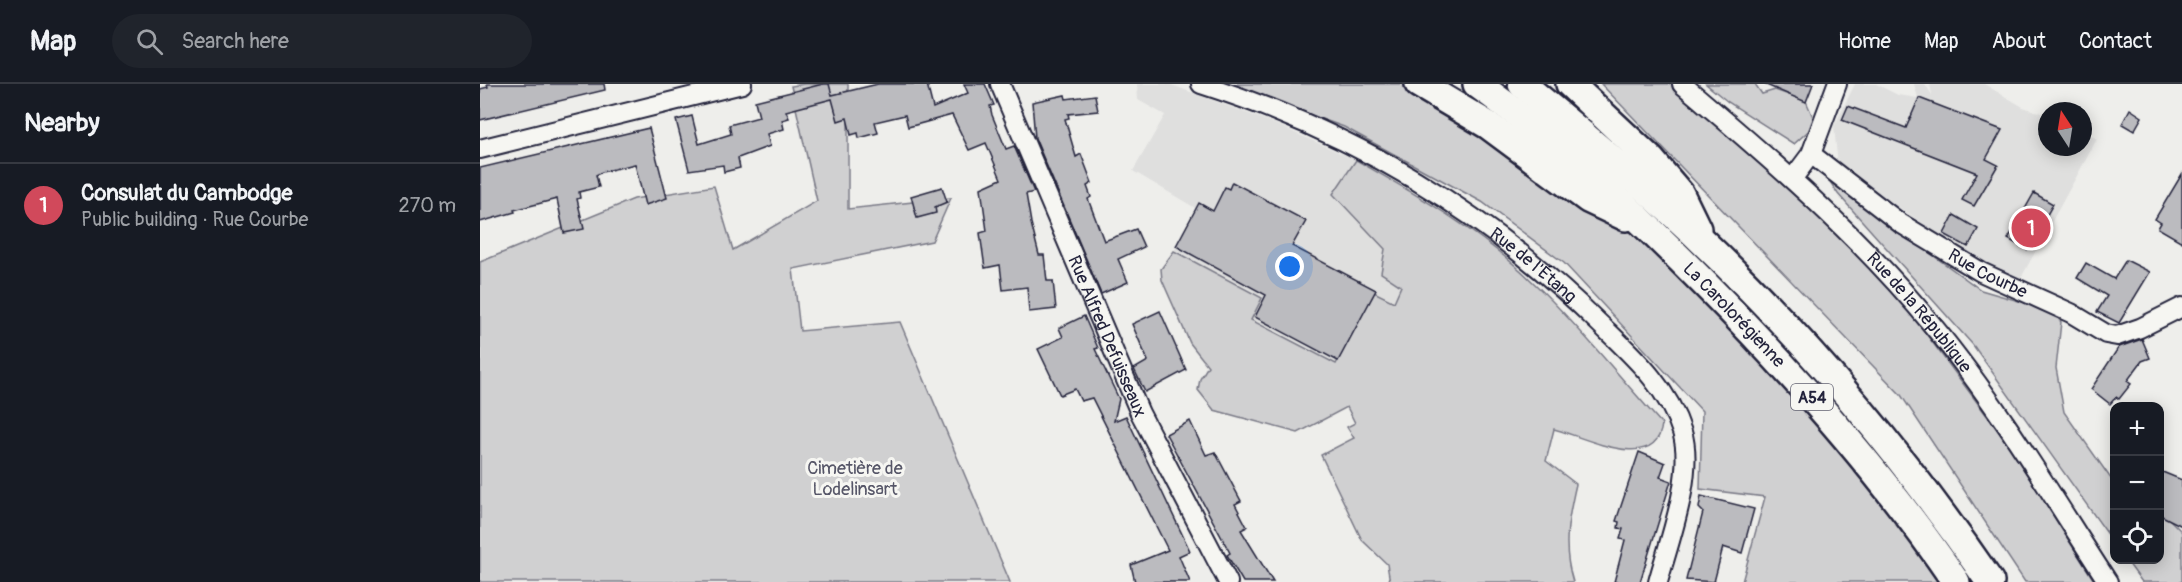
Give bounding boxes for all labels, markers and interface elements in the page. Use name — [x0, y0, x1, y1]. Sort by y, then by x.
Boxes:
search box — [112, 14, 532, 68]
text: Map — [30, 24, 76, 59]
icon: search — [133, 25, 166, 58]
text: Search here — [181, 27, 289, 55]
text: Home — [1838, 28, 1891, 55]
text: Map — [1924, 28, 1959, 55]
text: About — [1992, 28, 2046, 55]
text: Contact — [2079, 28, 2152, 55]
north arrow — [2038, 102, 2092, 156]
text: Nearby — [24, 107, 100, 139]
text: Consulat du Cambodge — [81, 179, 292, 207]
text: 1 — [40, 193, 47, 218]
text: 270 m — [398, 193, 456, 218]
pin: 1 — [2012, 206, 2050, 250]
text: Public building · Rue Courbe — [81, 207, 308, 232]
street label: Rue de l'Étang — [1485, 223, 1581, 308]
street label: Rue Courbe — [1944, 244, 2031, 304]
street label: Rue de la République — [1862, 248, 1977, 378]
street label: Rue Alfred Defuisseaux — [1062, 252, 1151, 421]
your location — [1275, 252, 1304, 281]
street label: La Carolorégienne — [1678, 257, 1790, 373]
road number: A54 — [1791, 384, 1833, 410]
map controls — [2110, 402, 2164, 564]
button: + — [2110, 402, 2164, 456]
button: − — [2110, 456, 2164, 510]
park label: Cimetière de Lodelinsart — [807, 457, 903, 501]
button: locate — [2110, 510, 2164, 564]

